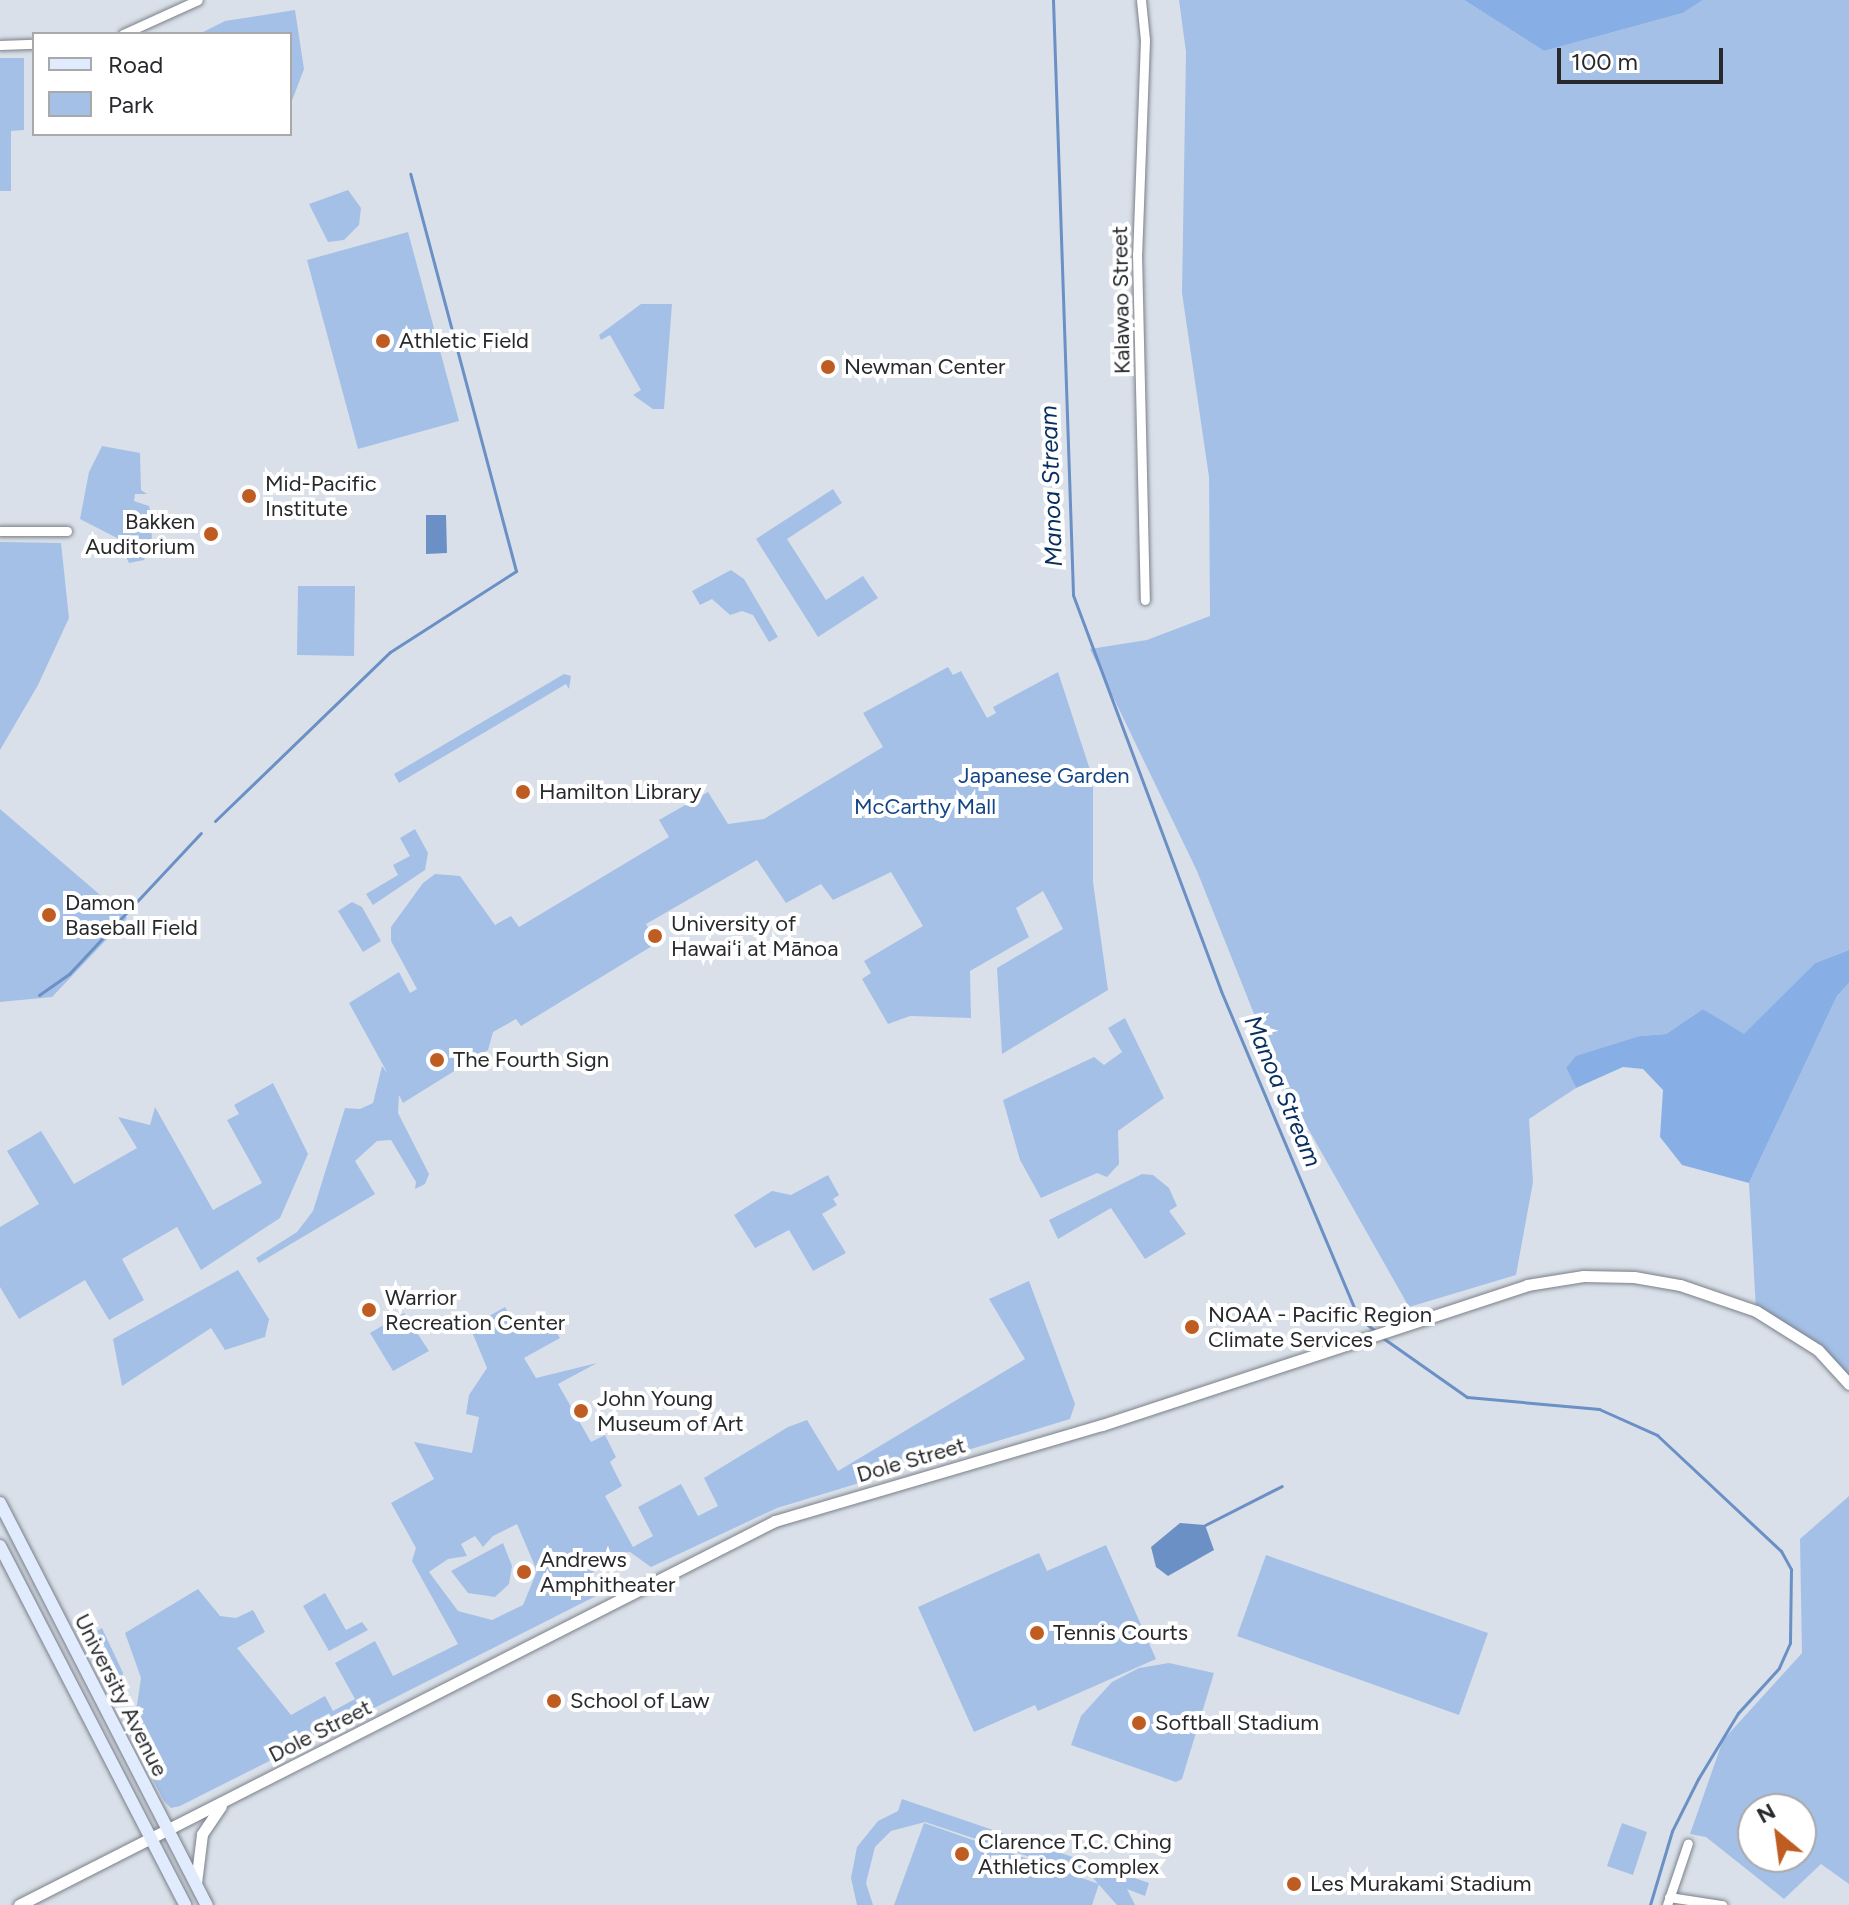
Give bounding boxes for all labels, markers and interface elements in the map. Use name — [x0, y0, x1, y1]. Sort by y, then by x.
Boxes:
legend — [32, 32, 292, 136]
scale bar — [1561, 32, 1727, 82]
text: 100 m — [1571, 47, 1638, 76]
text: Road — [108, 50, 163, 79]
text: Park — [108, 90, 154, 119]
street label: Kalawao Street — [1107, 226, 1135, 374]
place label: Athletic Field — [399, 328, 529, 354]
marker: Athletic Field — [374, 332, 392, 350]
place label: Newman Center — [844, 354, 1006, 380]
marker: Newman Center — [819, 358, 837, 376]
water label: Manoa Stream — [1034, 405, 1068, 567]
place label: Mid-Pacific Institute — [265, 470, 377, 522]
marker: Mid-Pacific Institute — [240, 487, 258, 505]
place label: Bakken Auditorium — [85, 508, 195, 560]
marker: Bakken Auditorium — [202, 525, 220, 543]
park label: Japanese Garden — [958, 763, 1130, 789]
place label: Hamilton Library — [539, 779, 701, 805]
marker: Hamilton Library — [514, 783, 532, 801]
park label: McCarthy Mall — [854, 794, 996, 820]
place label: Damon Baseball Field — [65, 889, 198, 940]
marker: Damon Baseball Field — [40, 906, 58, 924]
place label: University of Hawaiʻi at Mānoa — [671, 910, 838, 962]
marker: University of Hawaiʻi at Mānoa — [646, 927, 664, 945]
water label: Manoa Stream — [1238, 1011, 1328, 1171]
place label: The Fourth Sign — [453, 1047, 609, 1073]
marker: The Fourth Sign — [428, 1051, 446, 1069]
place label: Warrior Recreation Center — [385, 1284, 565, 1336]
marker: Warrior Recreation Center — [360, 1301, 378, 1319]
place label: NOAA - Pacific Region Climate Services — [1208, 1301, 1432, 1352]
marker: NOAA - Pacific Region Climate Services — [1183, 1318, 1201, 1336]
place label: John Young Museum of Art — [597, 1385, 744, 1436]
marker: John Young Museum of Art — [572, 1402, 590, 1420]
street label: Dole Street — [854, 1432, 968, 1488]
place label: Andrews Amphitheater — [540, 1546, 676, 1598]
marker: Andrews Amphitheater — [515, 1563, 533, 1581]
street label: University Avenue — [69, 1609, 173, 1781]
place label: Tennis Courts — [1053, 1620, 1188, 1646]
marker: Tennis Courts — [1028, 1624, 1046, 1642]
place label: School of Law — [570, 1688, 710, 1714]
marker: School of Law — [545, 1692, 563, 1710]
street label: Dole Street — [264, 1694, 376, 1768]
place label: Softball Stadium — [1155, 1710, 1319, 1736]
marker: Softball Stadium — [1130, 1714, 1148, 1732]
north arrow — [1737, 1793, 1817, 1873]
text: N — [1752, 1797, 1780, 1829]
place label: Clarence T.C. Ching Athletics Complex — [978, 1828, 1172, 1880]
marker: Clarence T.C. Ching Athletics Complex — [953, 1845, 971, 1863]
place label: Les Murakami Stadium — [1310, 1871, 1532, 1897]
marker: Les Murakami Stadium — [1285, 1875, 1303, 1893]

